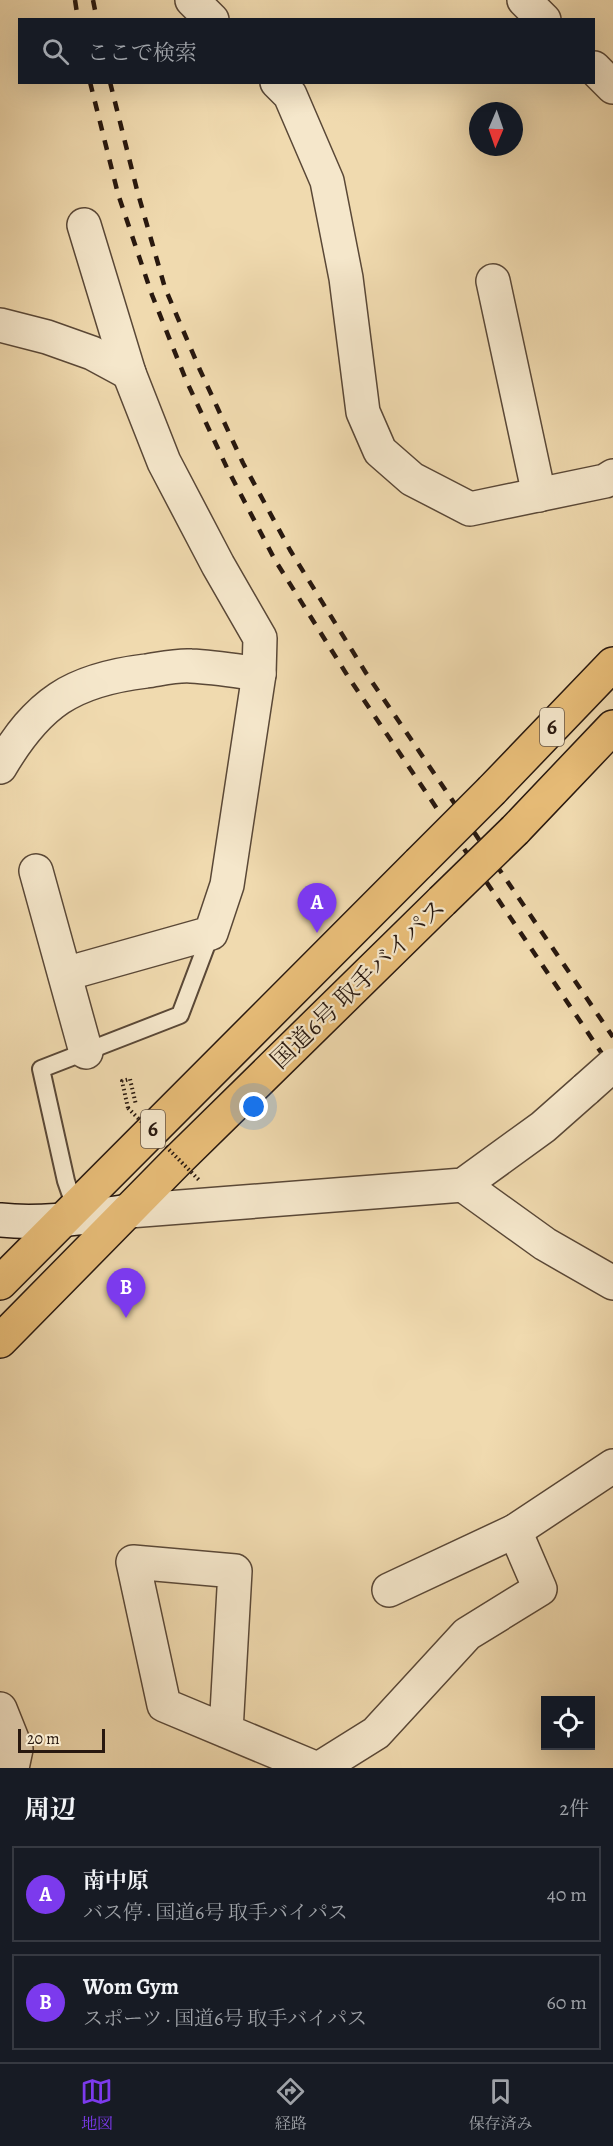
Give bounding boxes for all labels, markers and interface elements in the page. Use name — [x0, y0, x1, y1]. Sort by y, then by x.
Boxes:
search box — [18, 18, 595, 84]
icon: search — [39, 35, 72, 68]
text: ここで検索 — [87, 38, 197, 68]
north arrow — [469, 102, 523, 156]
road number: 6 — [540, 708, 564, 746]
pin: A — [298, 884, 336, 933]
street label: 国道6号 取手バイパス — [264, 892, 452, 1076]
your location — [239, 1092, 268, 1121]
road number: 6 — [141, 1110, 165, 1148]
pin: B — [106, 1268, 146, 1318]
map controls — [541, 1696, 595, 1750]
button: locate — [541, 1696, 595, 1750]
scale bar — [18, 1726, 105, 1754]
text: 20 m — [27, 1728, 60, 1750]
text: 周辺 — [24, 1792, 76, 1827]
text: 2件 — [560, 1795, 589, 1822]
text: 南中原 — [83, 1866, 149, 1896]
text: A — [39, 1881, 52, 1908]
text: 40 m — [547, 1881, 587, 1908]
text: バス停 · 国道6号 取手バイパス — [83, 1899, 348, 1926]
text: Wom Gym — [83, 1972, 179, 2002]
text: B — [39, 1989, 52, 2016]
text: 60 m — [547, 1989, 587, 2016]
text: スポーツ · 国道6号 取手バイパス — [83, 2005, 367, 2032]
tab: 地図 — [80, 2075, 113, 2135]
tab: 経路 — [274, 2075, 307, 2135]
tab: 保存済み — [468, 2075, 532, 2135]

